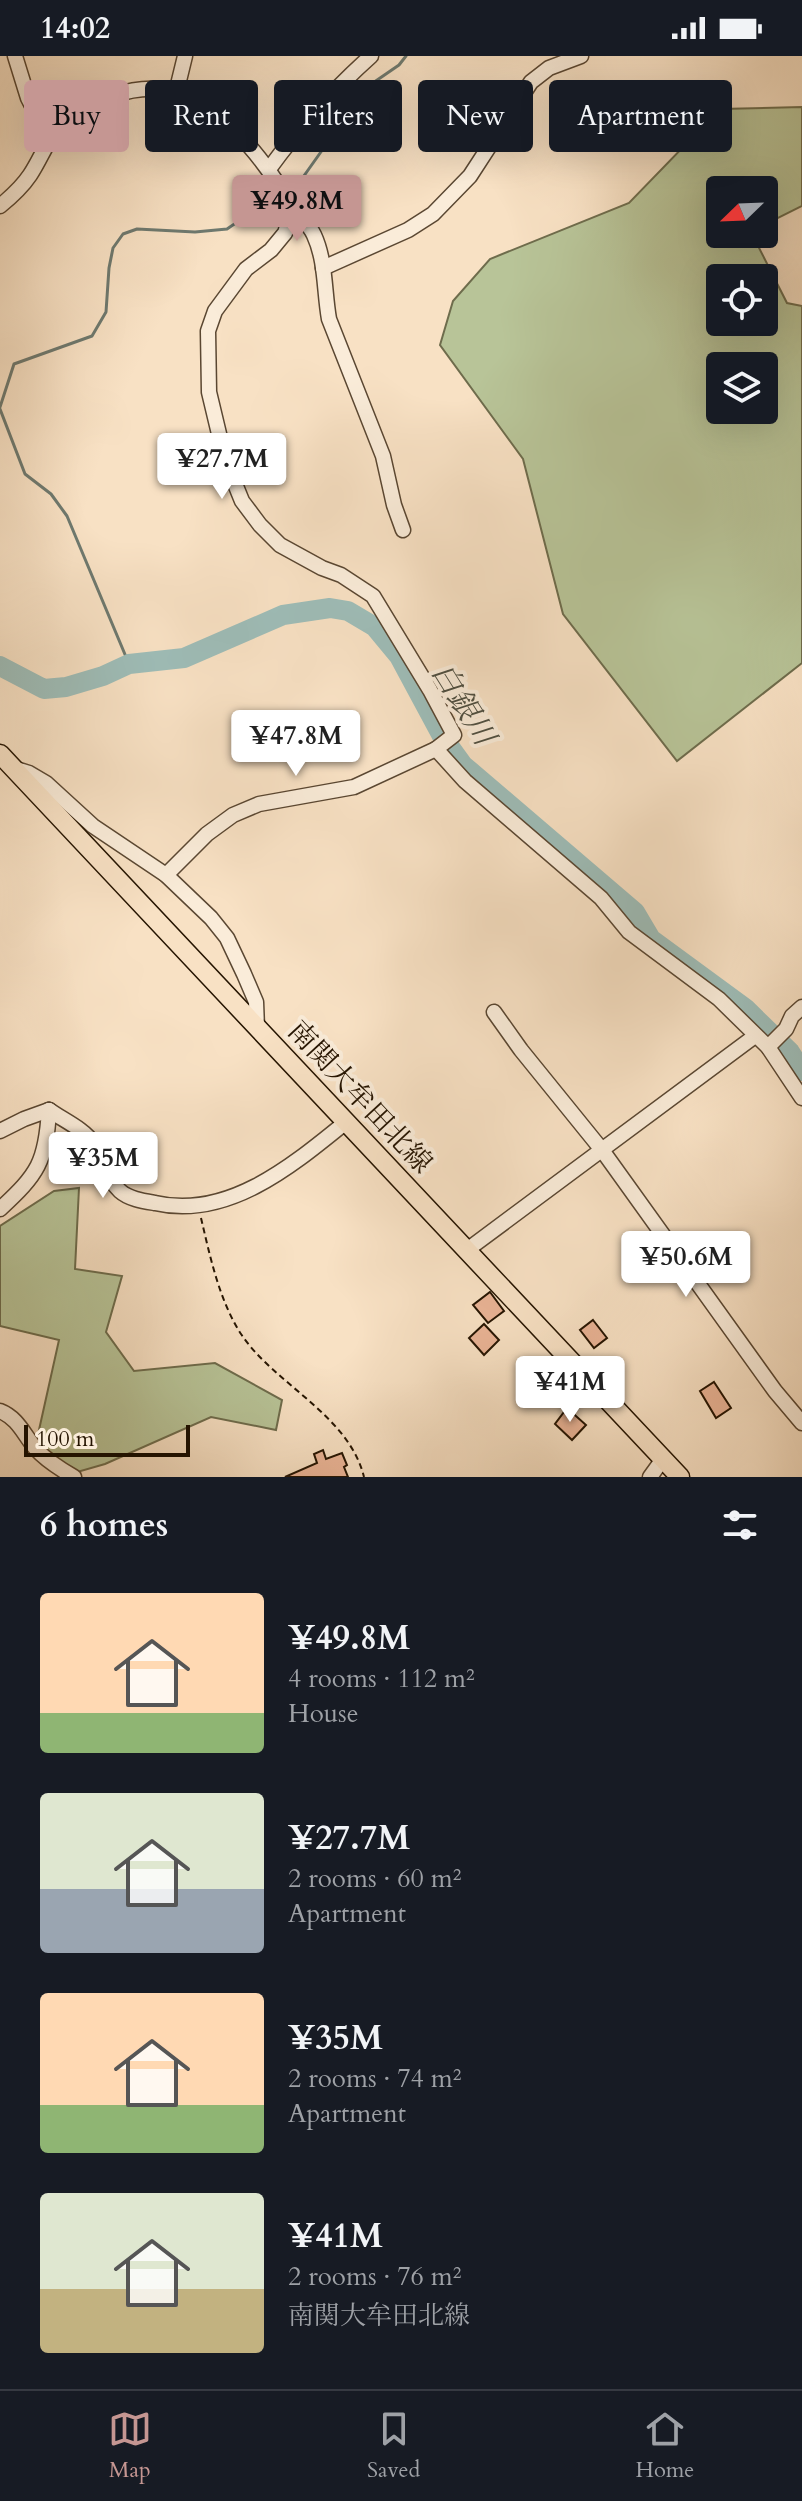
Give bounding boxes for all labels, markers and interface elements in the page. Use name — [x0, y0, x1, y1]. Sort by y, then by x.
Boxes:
text: 14:02 — [40, 8, 110, 49]
chip: Buy — [24, 80, 129, 152]
chip: Rent — [145, 80, 258, 152]
chip: Filters — [274, 80, 402, 152]
chip: New — [418, 80, 533, 152]
chip: Apartment — [549, 80, 732, 152]
pin: ¥49.8M — [232, 175, 362, 243]
north arrow — [706, 176, 778, 248]
map controls — [706, 176, 778, 424]
text: ¥49.8M — [250, 183, 344, 218]
button: locate — [706, 264, 778, 336]
button: layers — [706, 352, 778, 424]
pin: ¥27.7M — [157, 433, 287, 501]
text: ¥27.7M — [175, 441, 269, 476]
water label: 白銀川 — [422, 655, 506, 756]
pin: ¥47.8M — [231, 710, 361, 778]
text: ¥47.8M — [249, 718, 343, 753]
street label: 南関大牟田北線 — [279, 1012, 441, 1182]
pin: ¥35M — [56, 1132, 150, 1200]
text: ¥35M — [67, 1140, 139, 1175]
pin: ¥50.6M — [621, 1231, 751, 1299]
text: ¥50.6M — [639, 1239, 733, 1274]
pin: ¥41M — [523, 1356, 617, 1424]
text: ¥41M — [534, 1364, 606, 1399]
scale bar — [24, 1421, 190, 1457]
text: 100 m — [36, 1424, 94, 1454]
text: 6 homes — [40, 1502, 168, 1548]
icon: filters — [718, 1503, 762, 1547]
text: ¥49.8M — [288, 1615, 410, 1661]
icon: home — [104, 1625, 200, 1721]
text: 4 rooms · 112 m² — [288, 1661, 475, 1696]
text: House — [288, 1696, 359, 1731]
text: ¥27.7M — [288, 1815, 410, 1861]
icon: home — [104, 1825, 200, 1921]
text: 2 rooms · 60 m² — [288, 1861, 461, 1896]
text: Apartment — [288, 1896, 406, 1931]
text: ¥35M — [288, 2015, 383, 2061]
icon: home — [104, 2025, 200, 2121]
text: 2 rooms · 74 m² — [288, 2061, 461, 2096]
text: Apartment — [288, 2096, 406, 2131]
text: ¥41M — [288, 2213, 383, 2259]
icon: home — [104, 2225, 200, 2321]
text: 2 rooms · 76 m² — [288, 2259, 461, 2294]
text: 南関大牟田北線 — [288, 2298, 470, 2333]
tab: Map — [108, 2407, 152, 2485]
tab: Saved — [367, 2407, 420, 2485]
tab: Home — [635, 2407, 694, 2485]

